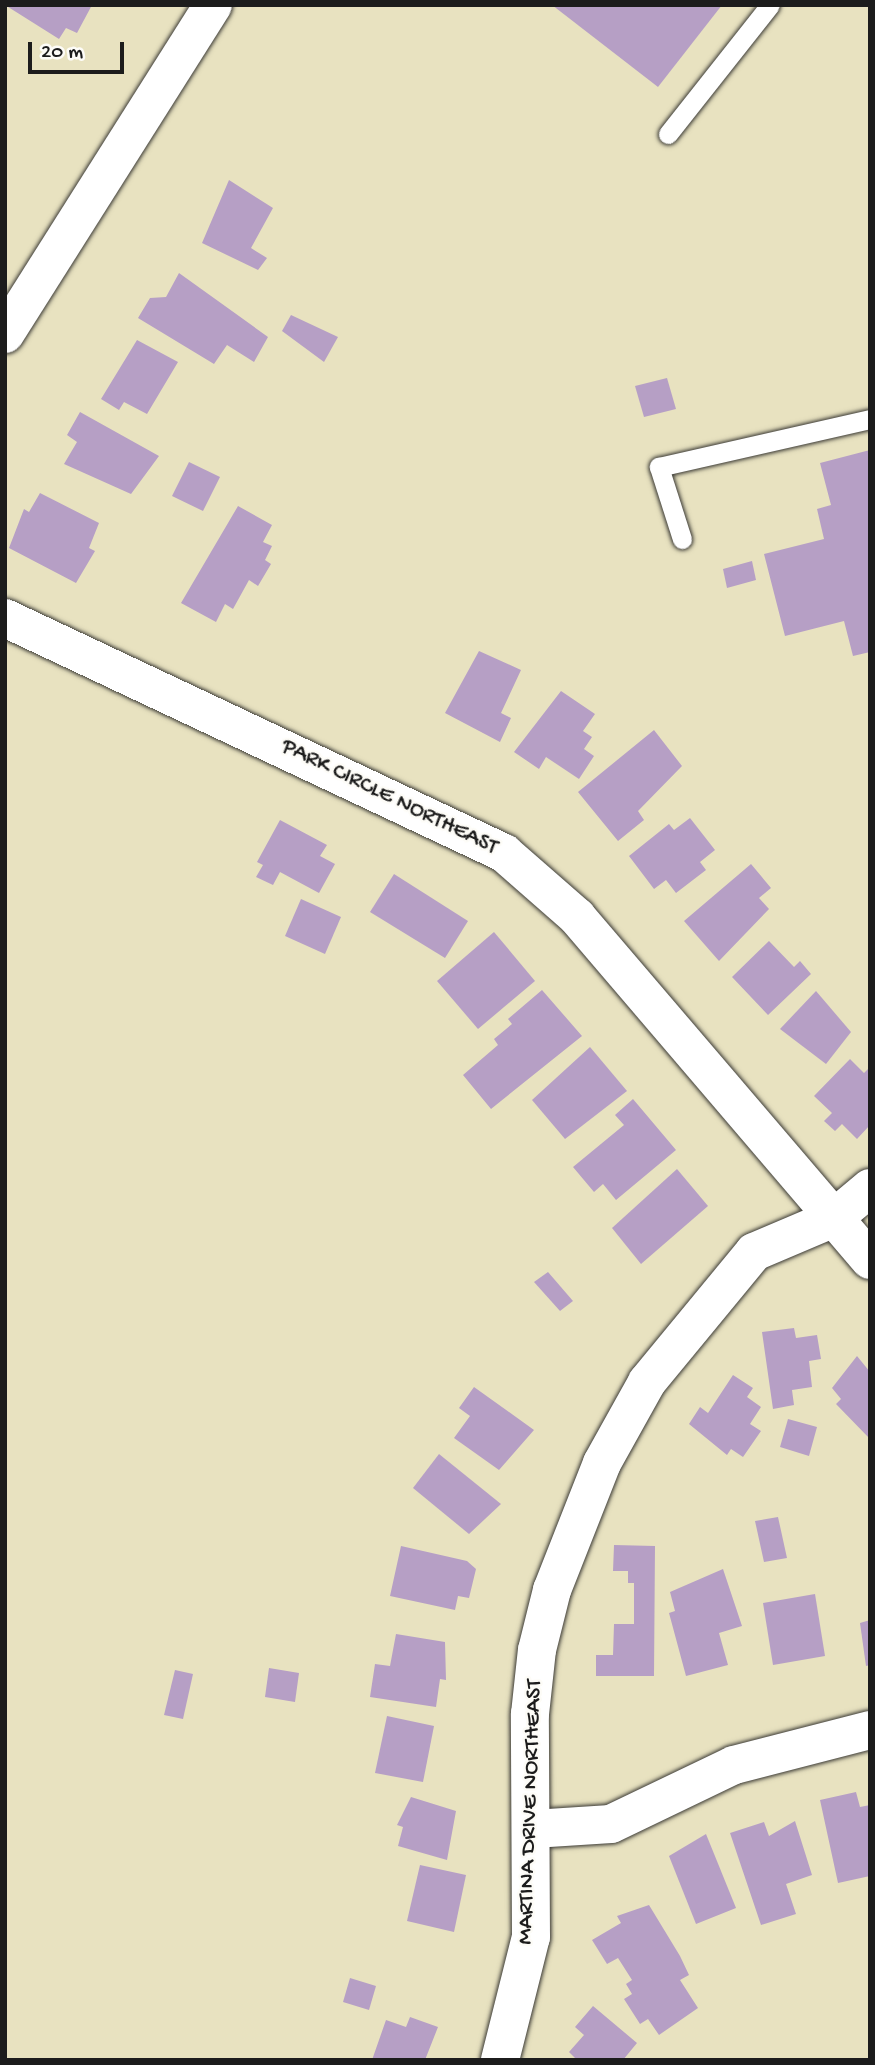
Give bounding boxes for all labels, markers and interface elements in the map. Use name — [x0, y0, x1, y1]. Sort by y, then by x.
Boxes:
scale bar — [32, 28, 128, 72]
text: 20 m — [41, 41, 83, 66]
street label: PARK CIRCLE NORTHEAST — [276, 734, 502, 862]
street label: MARTINA DRIVE NORTHEAST — [513, 1679, 549, 1945]

